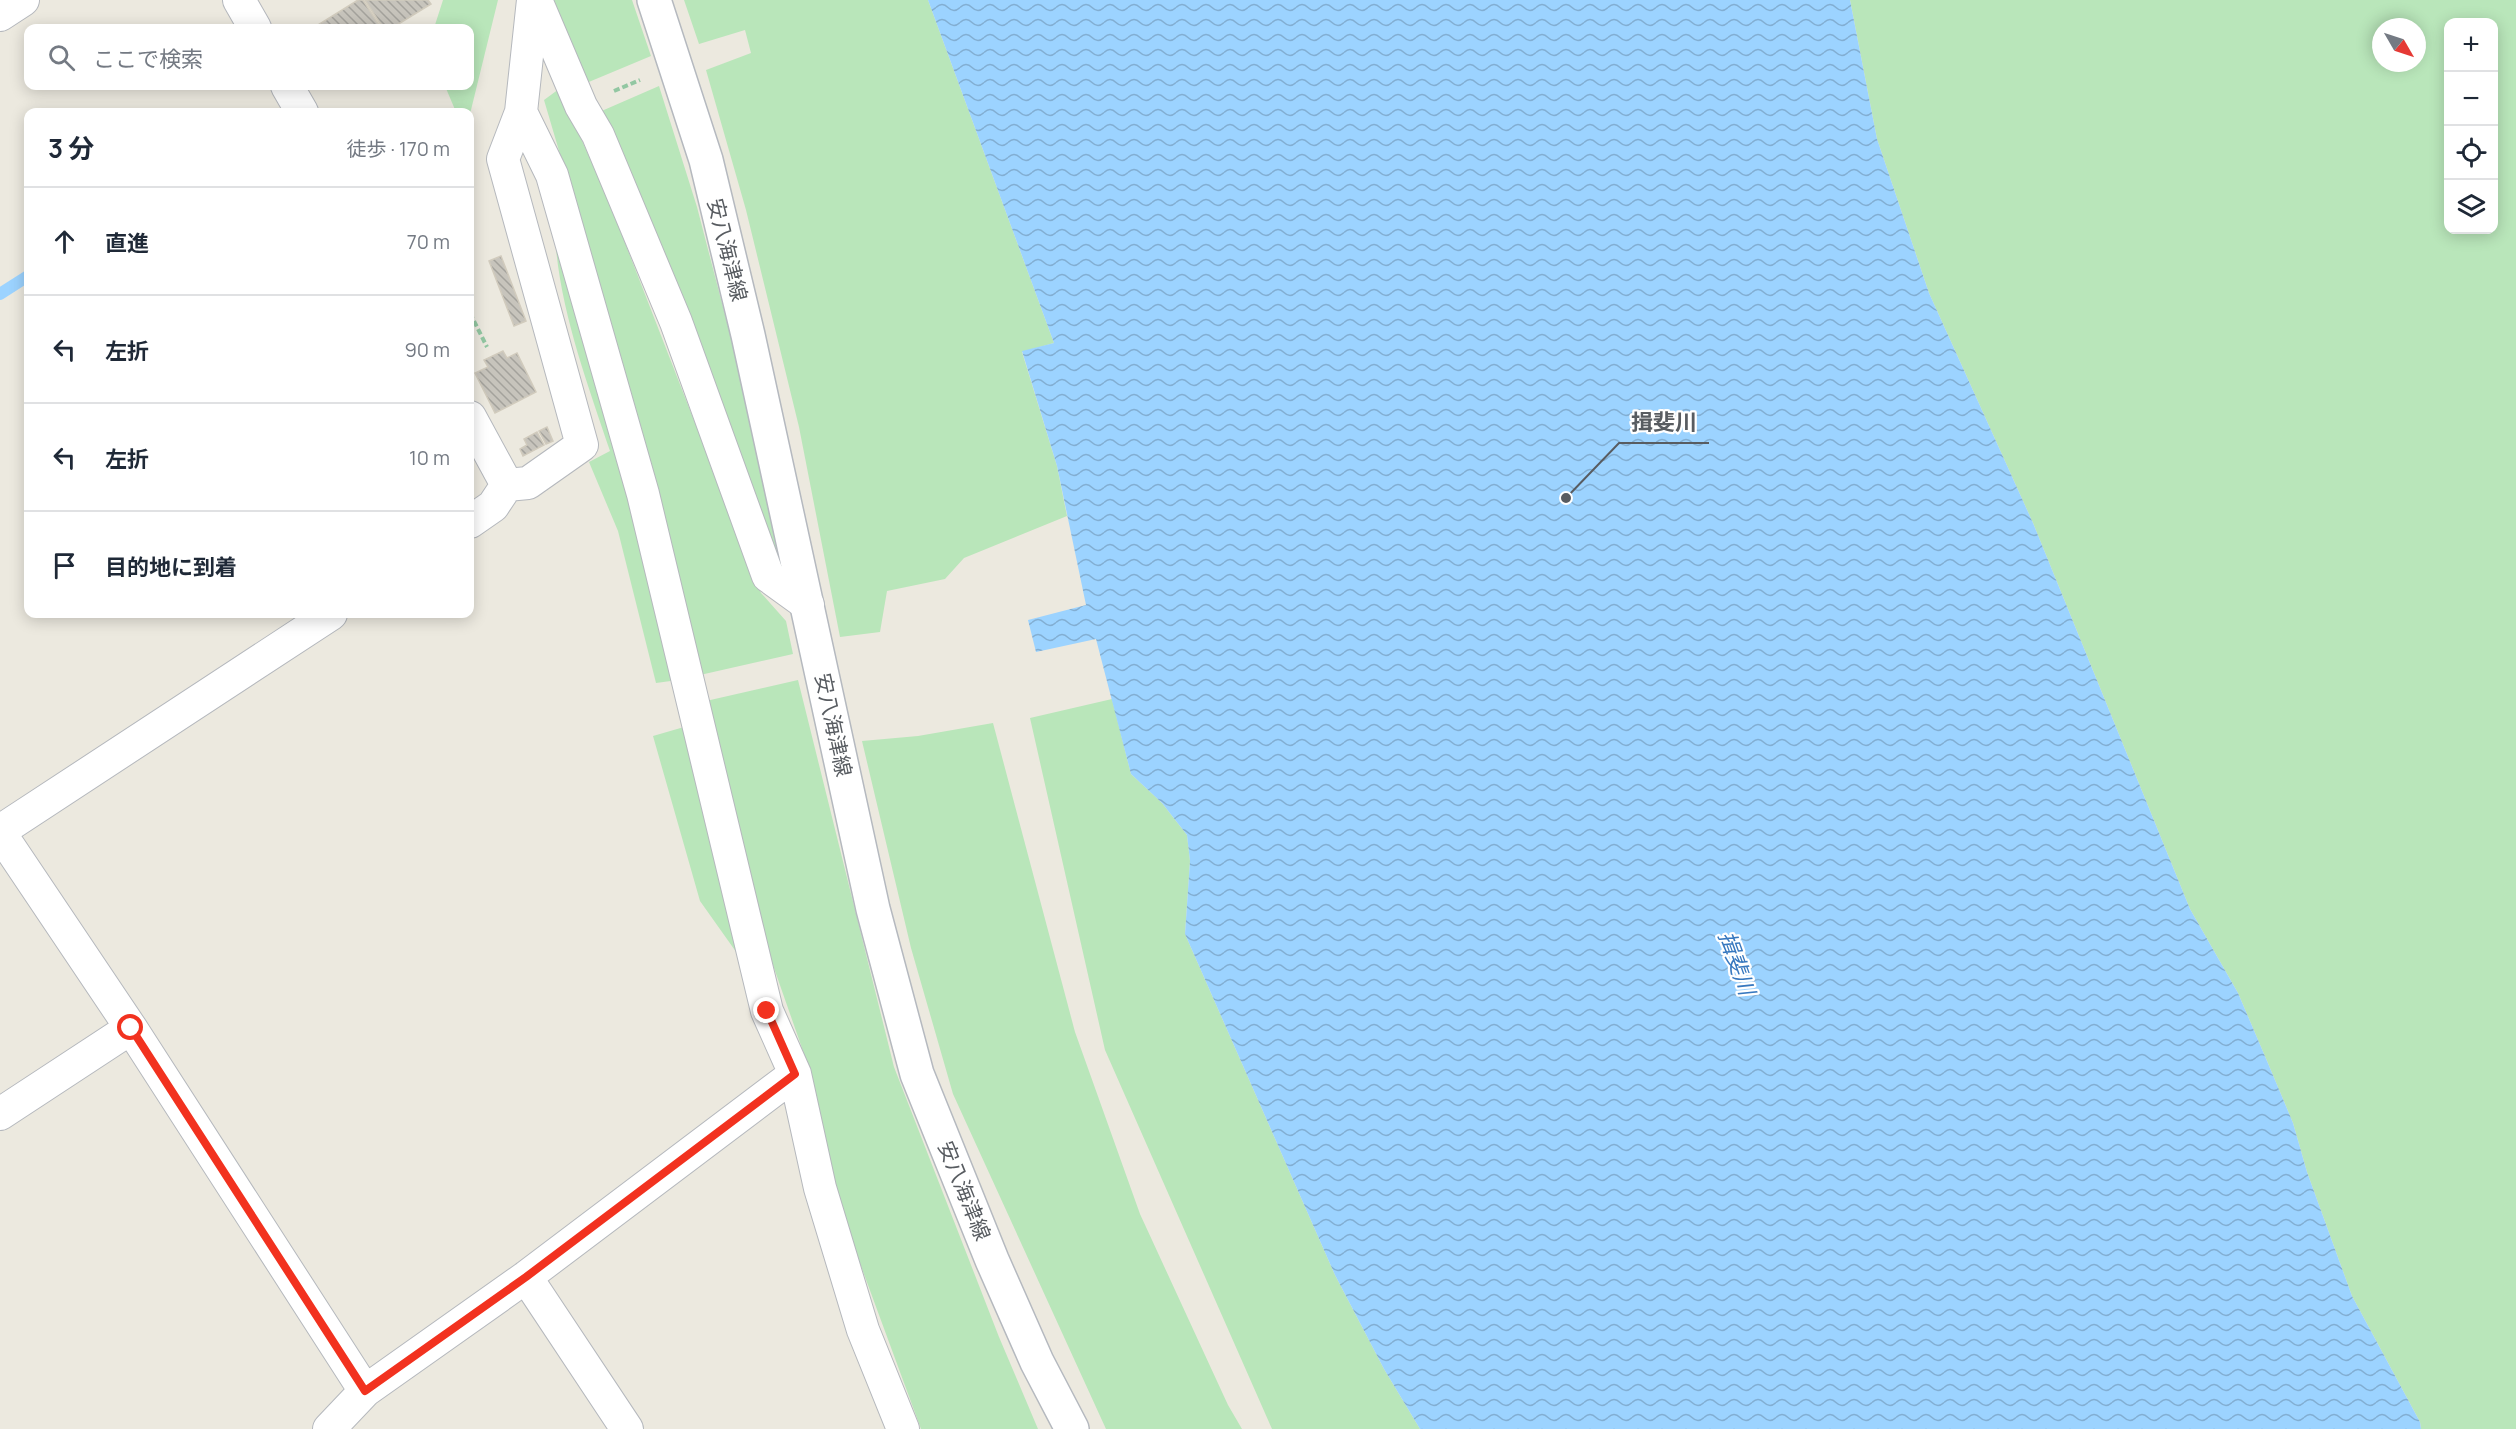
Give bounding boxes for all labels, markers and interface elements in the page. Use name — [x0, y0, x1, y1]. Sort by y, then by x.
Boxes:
north arrow — [2372, 18, 2426, 72]
map controls — [2444, 18, 2498, 234]
button: + — [2444, 18, 2498, 72]
search box — [24, 24, 474, 90]
icon: search — [45, 41, 78, 74]
text: ここで検索 — [93, 44, 203, 74]
button: − — [2444, 72, 2498, 126]
button: locate — [2444, 126, 2498, 180]
text: 3 分 — [48, 130, 94, 166]
text: 徒歩 · 170 m — [346, 135, 450, 162]
button: layers — [2444, 180, 2498, 234]
street label: 安八海津線 — [702, 195, 754, 304]
icon: ahead — [48, 225, 81, 258]
text: 直進 — [105, 228, 149, 258]
text: 70 m — [407, 228, 450, 255]
icon: left — [48, 333, 81, 366]
text: 左折 — [105, 336, 149, 366]
text: 90 m — [404, 336, 450, 363]
callout: 揖斐川 — [1619, 403, 1709, 443]
text: 揖斐川 — [1631, 407, 1697, 437]
icon: left — [48, 441, 81, 474]
text: 左折 — [105, 444, 149, 474]
text: 10 m — [409, 444, 450, 471]
icon: arrive — [48, 549, 81, 582]
text: 目的地に到着 — [105, 552, 237, 582]
street label: 安八海津線 — [809, 671, 859, 779]
water label: 揖斐川 — [1712, 927, 1763, 1001]
route end — [753, 997, 779, 1023]
route start — [117, 1014, 143, 1040]
street label: 安八海津線 — [932, 1137, 998, 1245]

